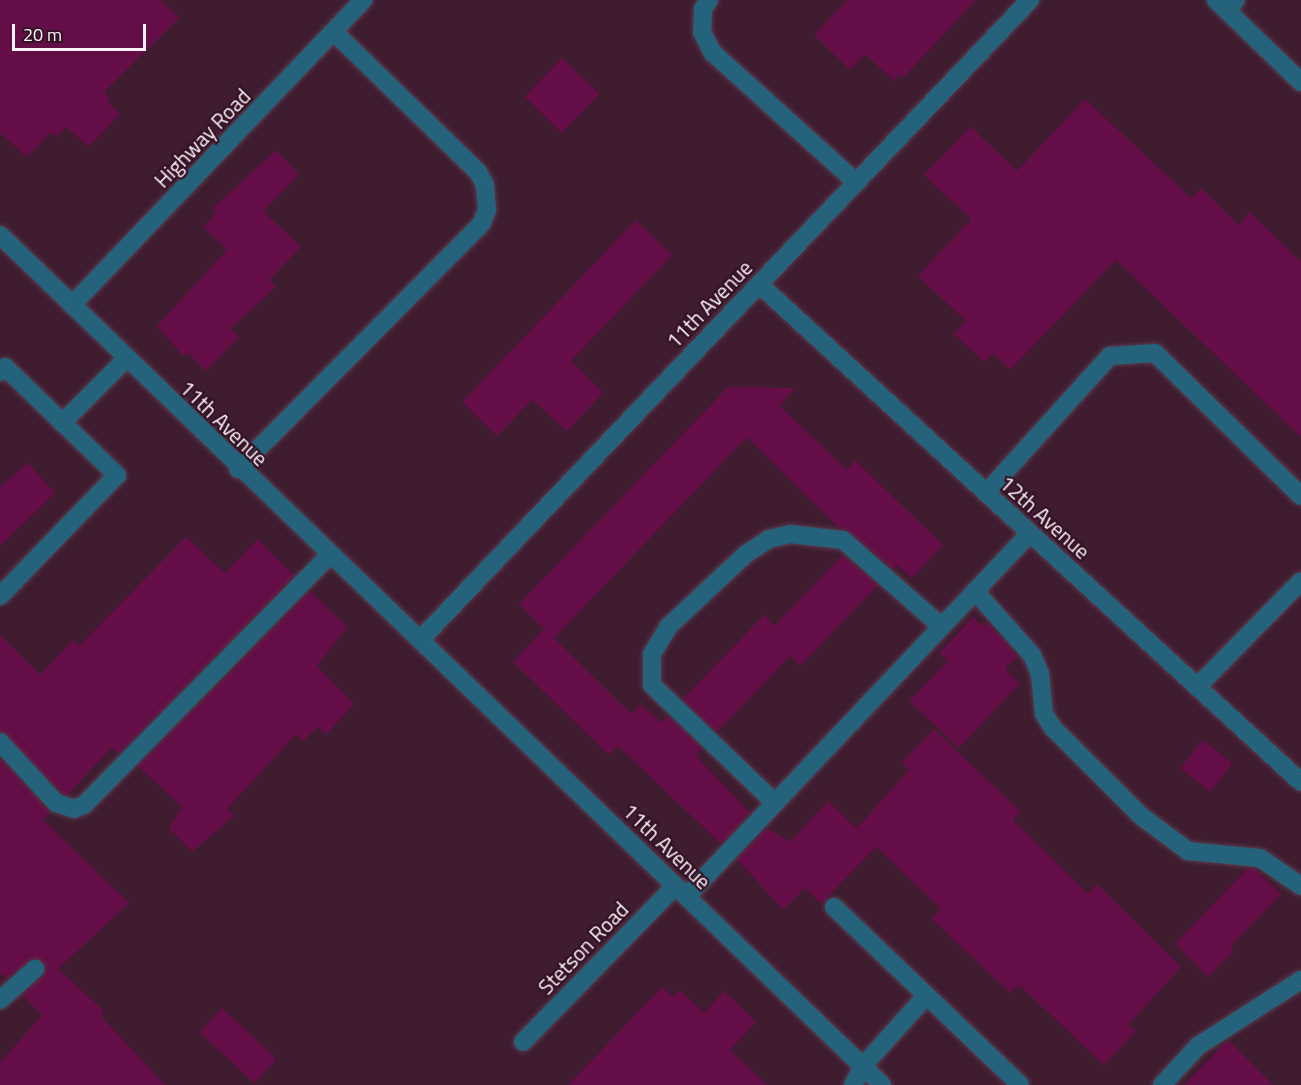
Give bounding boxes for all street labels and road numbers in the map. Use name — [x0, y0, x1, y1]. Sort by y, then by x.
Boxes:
street label: Highway Road — [149, 83, 255, 193]
street label: 11th Avenue — [661, 255, 757, 353]
street label: 11th Avenue — [175, 375, 273, 471]
street label: 12th Avenue — [995, 470, 1095, 564]
street label: 11th Avenue — [618, 798, 716, 894]
street label: Stetson Road — [533, 897, 633, 999]

